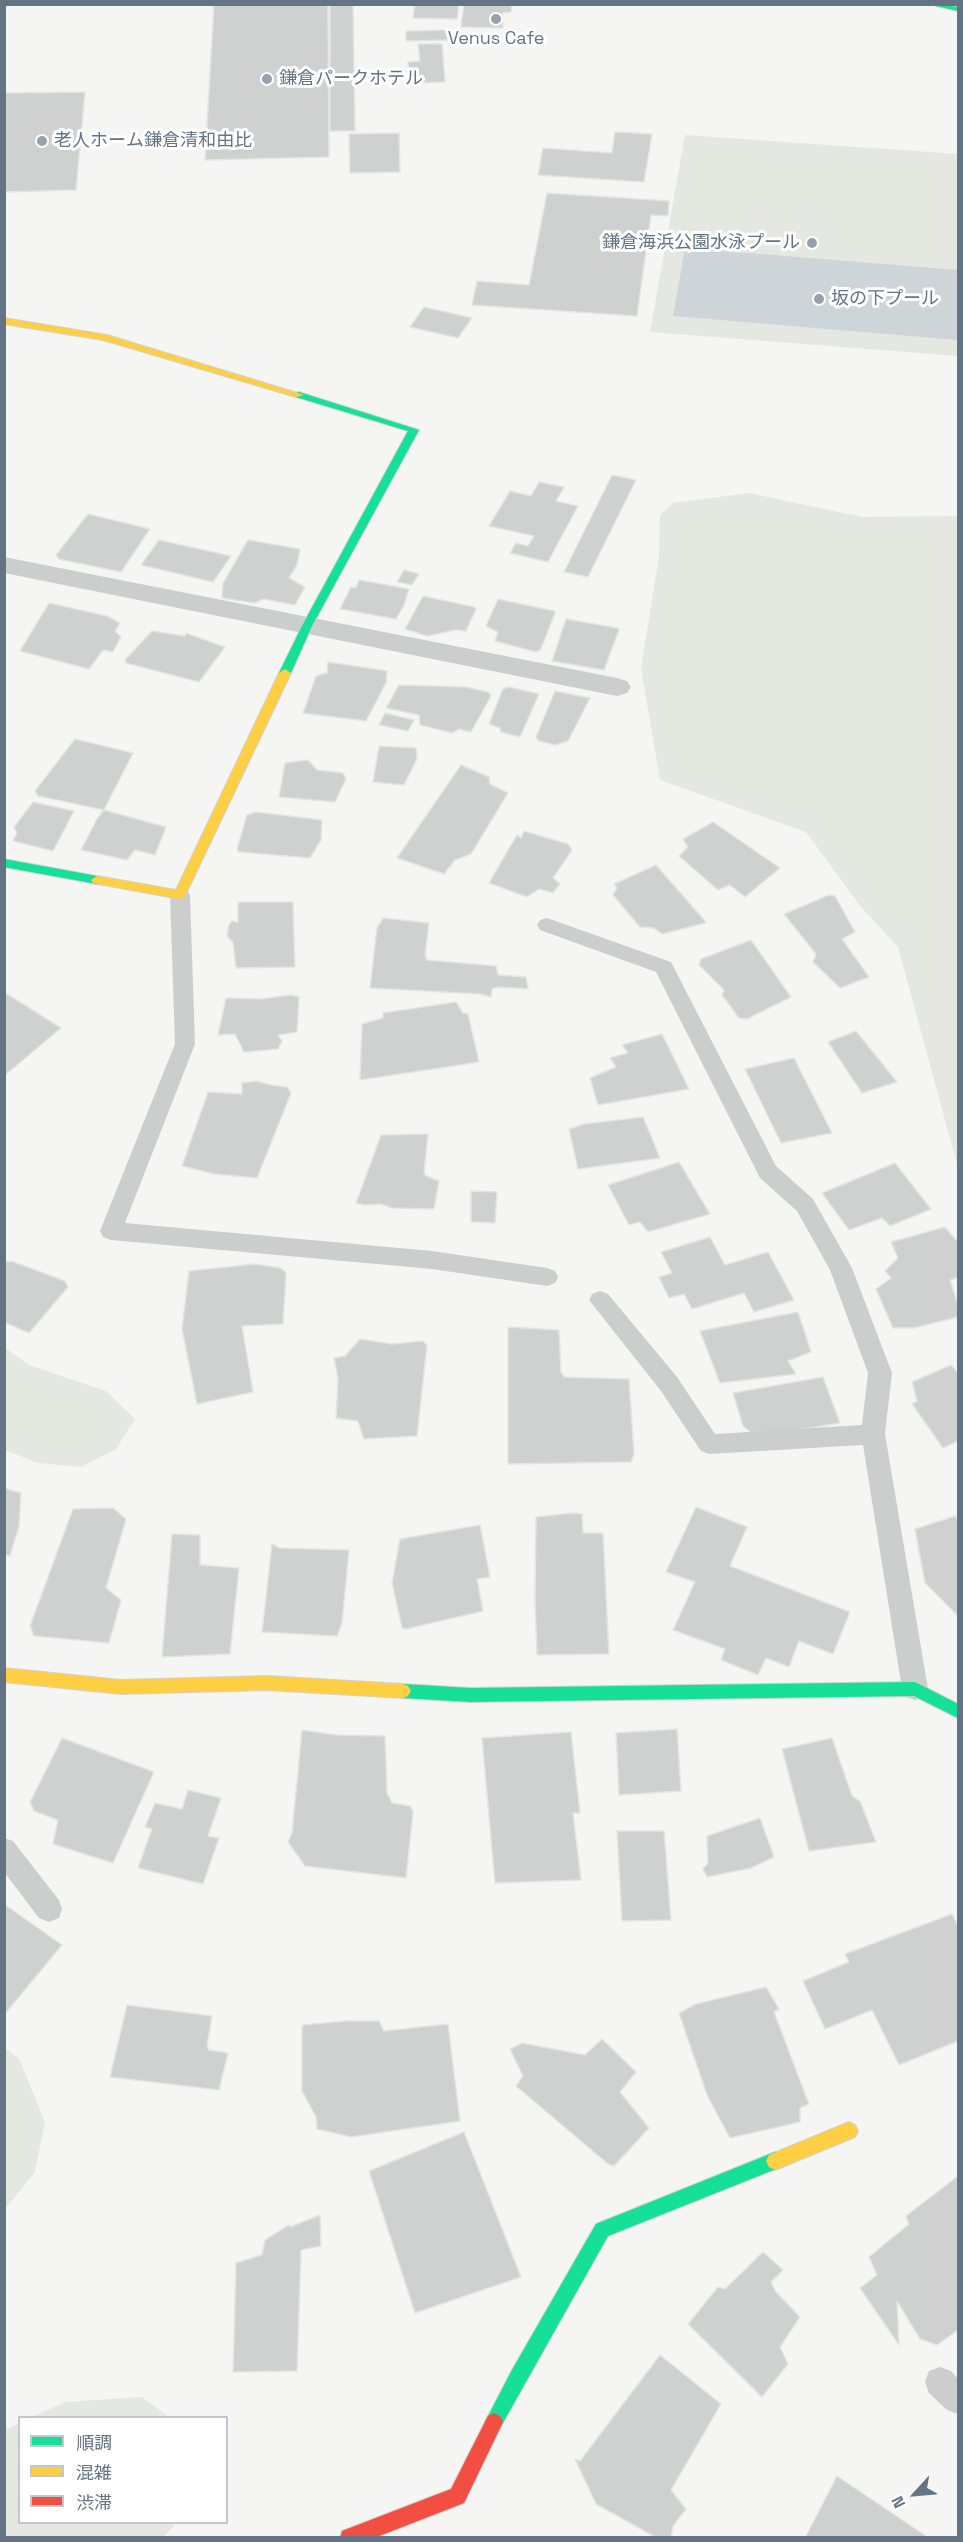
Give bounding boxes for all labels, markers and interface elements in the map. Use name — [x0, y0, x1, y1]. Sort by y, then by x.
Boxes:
marker: Venus Cafe — [489, 12, 503, 26]
place label: Venus Cafe — [448, 28, 544, 50]
place label: 鎌倉パークホテル — [279, 68, 423, 90]
marker: 鎌倉パークホテル — [260, 72, 274, 86]
place label: 老人ホーム鎌倉清和由比 — [54, 130, 252, 152]
marker: 老人ホーム鎌倉清和由比 — [35, 134, 49, 148]
place label: 鎌倉海浜公園水泳プール — [602, 232, 800, 254]
marker: 鎌倉海浜公園水泳プール — [805, 236, 819, 250]
place label: 坂の下プール — [831, 288, 939, 310]
marker: 坂の下プール — [812, 292, 826, 306]
legend — [18, 2416, 228, 2524]
text: 順調 — [76, 2431, 112, 2454]
text: 混雑 — [76, 2461, 112, 2484]
north arrow — [885, 2464, 945, 2524]
text: 渋滞 — [76, 2491, 112, 2514]
text: N — [887, 2493, 910, 2512]

